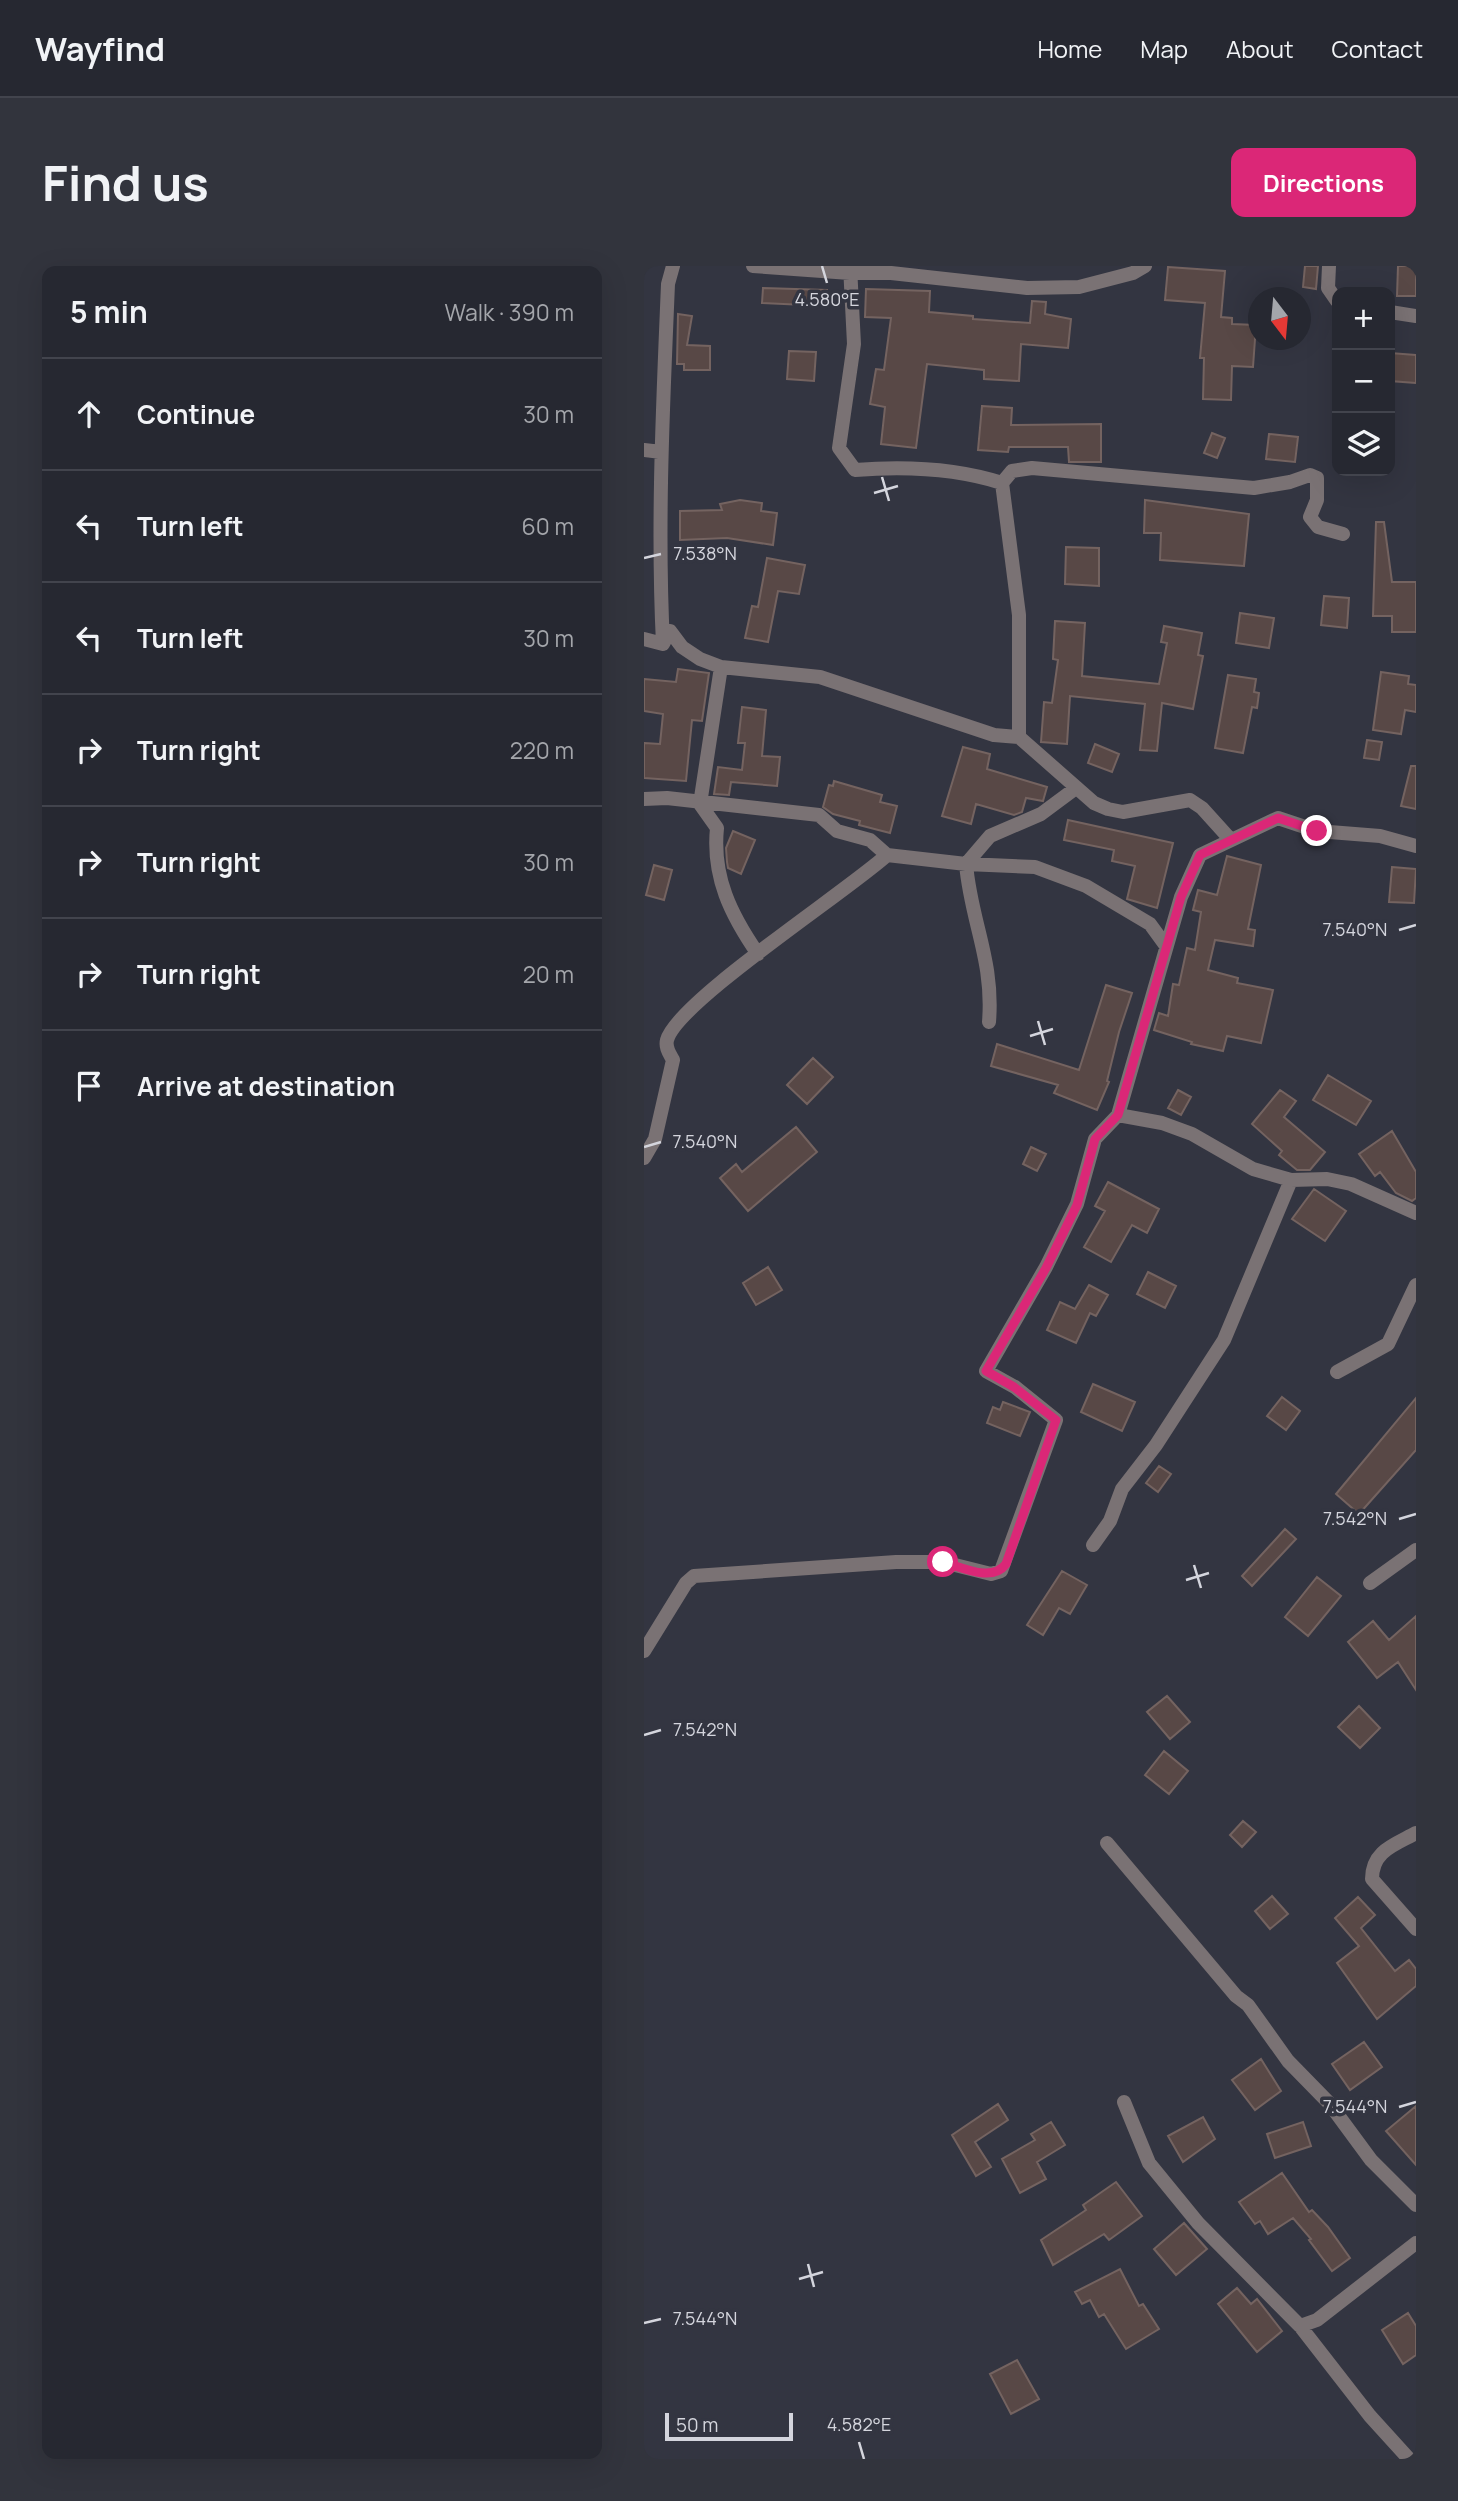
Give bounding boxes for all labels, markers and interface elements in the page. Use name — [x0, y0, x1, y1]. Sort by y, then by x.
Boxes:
text: Wayfind — [35, 26, 165, 71]
text: Home — [1037, 32, 1102, 65]
text: Map — [1140, 32, 1188, 65]
text: About — [1226, 32, 1294, 65]
text: Contact — [1332, 32, 1423, 65]
button: Directions — [1231, 148, 1416, 217]
text: Find us — [42, 149, 209, 216]
text: 4.580°E — [795, 287, 860, 311]
north arrow — [1248, 287, 1311, 350]
map controls — [1332, 287, 1395, 476]
button: + — [1332, 287, 1395, 350]
text: 5 min — [70, 291, 148, 332]
text: Walk · 390 m — [444, 296, 574, 328]
button: − — [1332, 350, 1395, 413]
icon: ahead — [70, 395, 108, 433]
text: Continue — [137, 396, 255, 432]
text: 30 m — [523, 398, 574, 430]
button: layers — [1332, 413, 1395, 476]
icon: left — [70, 507, 108, 545]
text: Turn left — [137, 508, 244, 544]
text: 60 m — [522, 510, 574, 542]
text: 7.538°N — [673, 541, 737, 565]
icon: left — [70, 619, 108, 657]
text: Turn left — [137, 620, 244, 656]
text: 30 m — [523, 622, 574, 654]
icon: right — [70, 731, 108, 769]
text: Turn right — [137, 732, 261, 768]
text: 220 m — [510, 734, 574, 766]
route end — [1301, 815, 1332, 846]
icon: right — [70, 843, 108, 881]
text: Turn right — [137, 844, 261, 880]
text: 30 m — [523, 846, 574, 878]
text: 7.540°N — [1323, 917, 1387, 941]
icon: right — [70, 955, 108, 993]
text: Turn right — [137, 956, 261, 992]
text: 20 m — [523, 958, 574, 990]
icon: arrive — [70, 1067, 108, 1105]
text: Arrive at destination — [137, 1068, 395, 1104]
text: 7.540°N — [673, 1129, 737, 1153]
text: 7.542°N — [1323, 1506, 1387, 1530]
route start — [927, 1546, 958, 1577]
text: 7.542°N — [673, 1717, 737, 1741]
text: 7.544°N — [1323, 2094, 1387, 2118]
text: 7.544°N — [673, 2306, 737, 2330]
scale bar — [665, 2410, 793, 2442]
text: 50 m — [676, 2412, 718, 2438]
text: 4.582°E — [827, 2412, 891, 2436]

